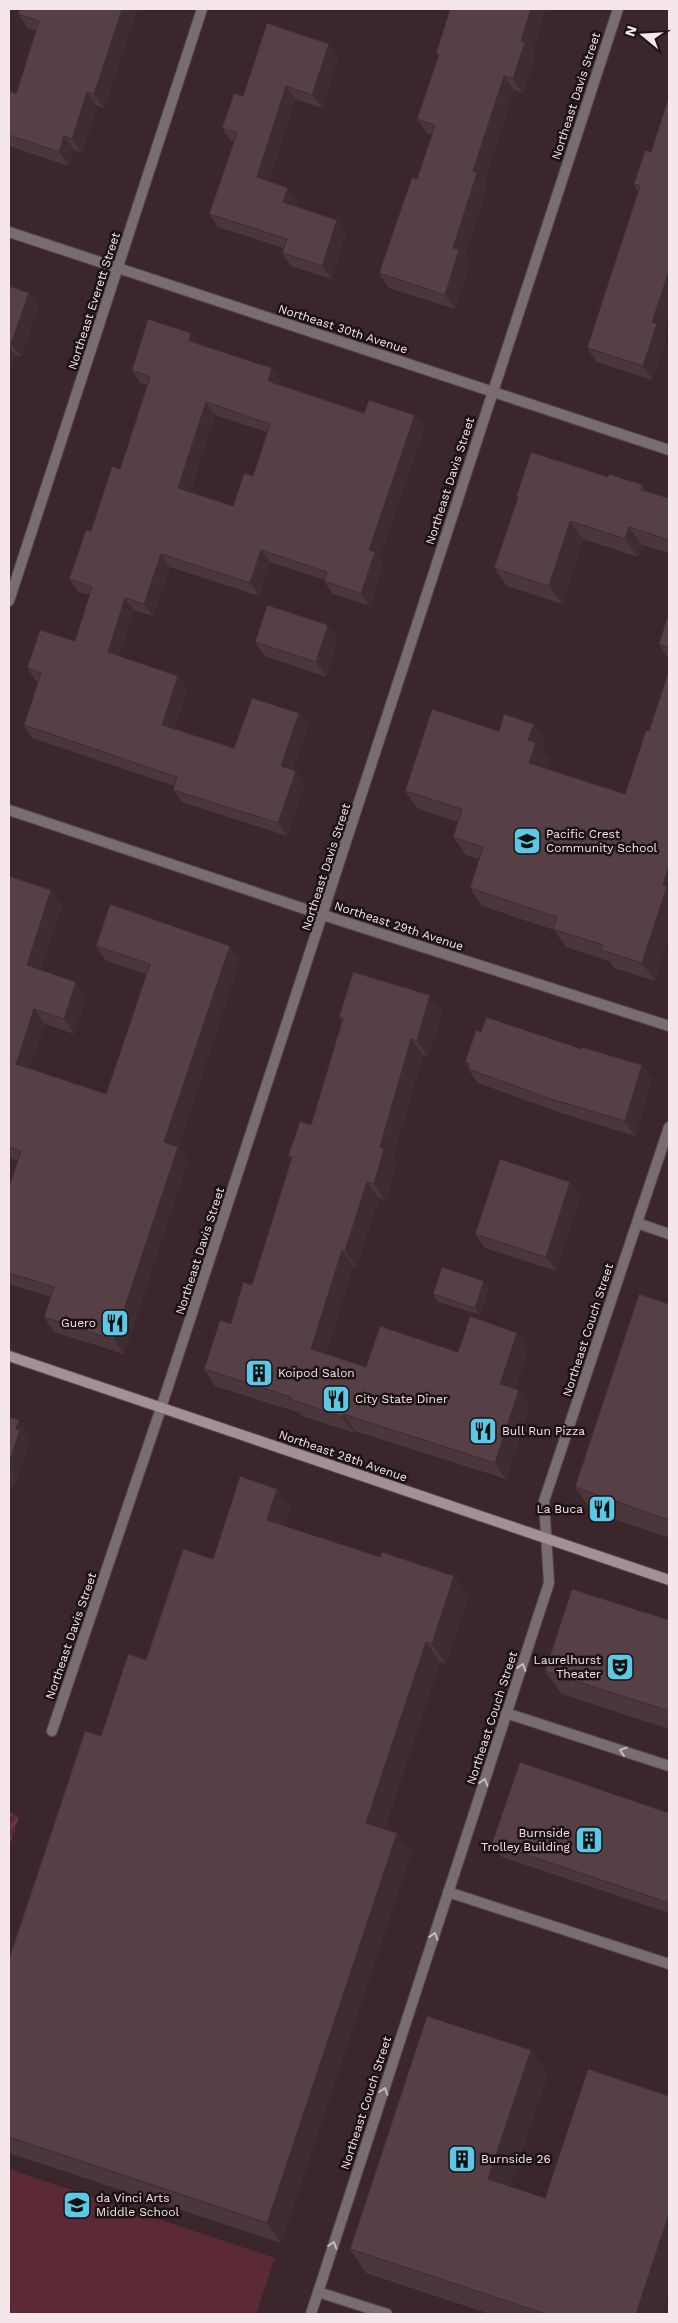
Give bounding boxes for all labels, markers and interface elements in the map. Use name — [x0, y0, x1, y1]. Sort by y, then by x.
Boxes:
north arrow — [618, 10, 668, 60]
text: N — [621, 24, 640, 38]
street label: Northeast Davis Street — [549, 30, 603, 162]
street label: Northeast Everett Street — [65, 231, 123, 371]
street label: Northeast 30th Avenue — [277, 301, 409, 357]
street label: Northeast Davis Street — [423, 415, 477, 547]
street label: Northeast Davis Street — [299, 801, 353, 933]
school or university icon: Pacific Crest Community School — [512, 826, 542, 856]
place label: Pacific Crest Community School — [546, 827, 658, 855]
street label: Northeast 29th Avenue — [333, 898, 465, 954]
street label: Northeast Davis Street — [173, 1185, 227, 1317]
street label: Northeast Couch Street — [560, 1262, 616, 1398]
restaurant icon: Guero — [100, 1308, 130, 1338]
place label: Guero — [61, 1316, 96, 1330]
building icon: Koipod Salon — [244, 1358, 274, 1388]
place label: Koipod Salon — [278, 1366, 355, 1380]
restaurant icon: City State Diner — [321, 1384, 351, 1414]
place label: City State Diner — [355, 1392, 448, 1406]
restaurant icon: Bull Run Pizza — [468, 1416, 498, 1446]
place label: Bull Run Pizza — [502, 1424, 585, 1438]
street label: Northeast 28th Avenue — [277, 1427, 409, 1485]
restaurant icon: La Buca — [587, 1494, 617, 1524]
place label: La Buca — [536, 1502, 583, 1516]
street label: Northeast Davis Street — [43, 1571, 99, 1701]
street label: Northeast Couch Street — [464, 1650, 520, 1786]
theatre icon: Laurelhurst Theater — [605, 1652, 635, 1682]
place label: Laurelhurst Theater — [533, 1653, 601, 1681]
one-way arrow — [516, 1663, 526, 1671]
one-way arrow — [619, 1747, 628, 1757]
one-way arrow — [478, 1778, 488, 1786]
building icon: Burnside Trolley Building — [574, 1825, 604, 1855]
place label: Burnside Trolley Building — [481, 1826, 571, 1854]
one-way arrow — [428, 1932, 438, 1941]
street label: Northeast Couch Street — [338, 2035, 394, 2171]
one-way arrow — [378, 2087, 388, 2095]
building icon: Burnside 26 — [447, 2144, 477, 2174]
place label: Burnside 26 — [481, 2152, 551, 2166]
school or university icon: da Vinci Arts Middle School — [62, 2190, 92, 2220]
place label: da Vinci Arts Middle School — [96, 2191, 179, 2219]
one-way arrow — [328, 2241, 338, 2250]

